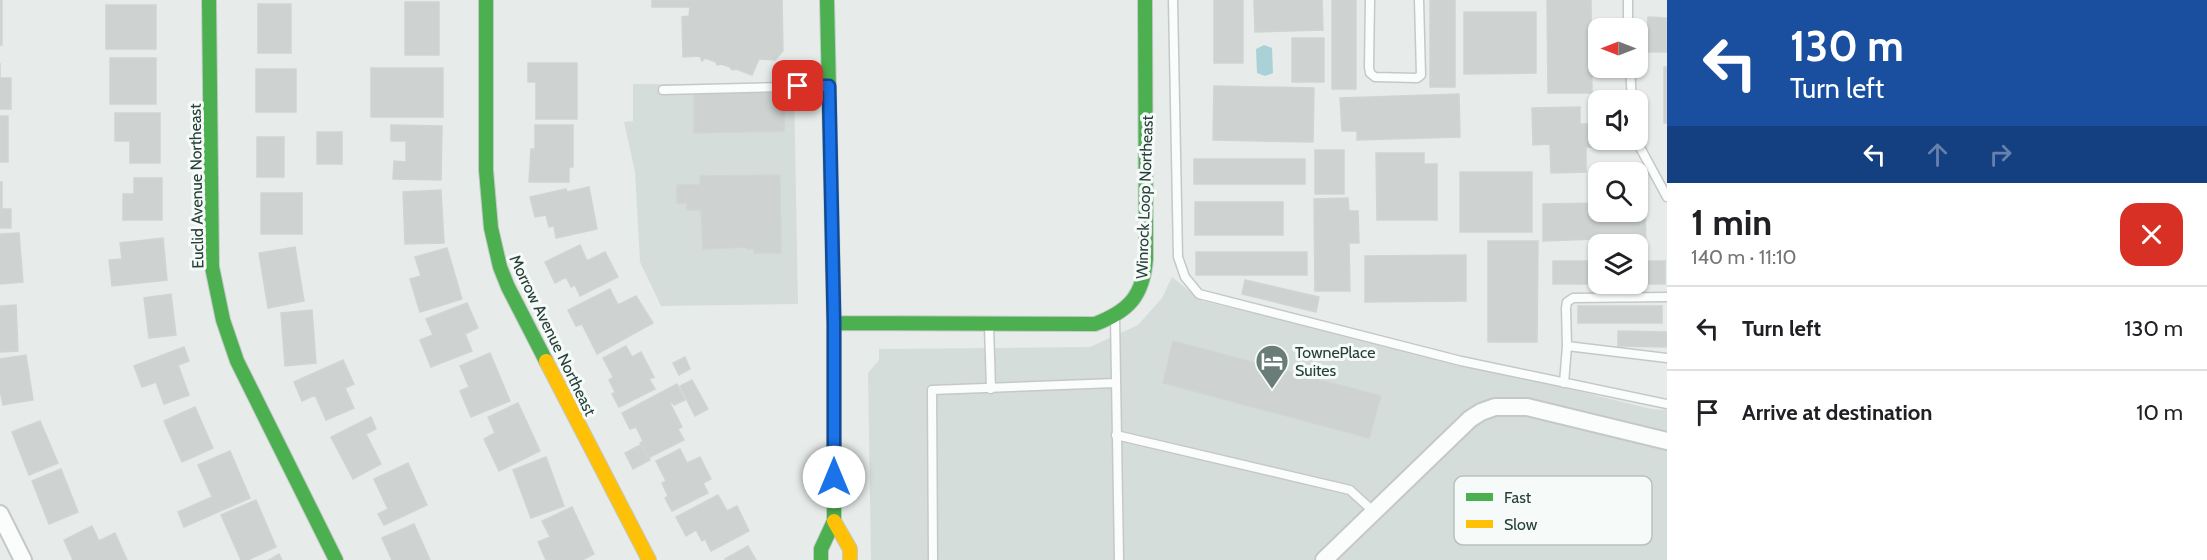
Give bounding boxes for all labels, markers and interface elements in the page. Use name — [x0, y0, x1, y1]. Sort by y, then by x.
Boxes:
north arrow — [1588, 18, 1648, 78]
map controls — [1588, 18, 1648, 294]
text: 130 m — [1790, 20, 1904, 72]
icon: left — [1691, 24, 1769, 102]
pin — [772, 60, 823, 111]
icon: arrive — [781, 69, 814, 102]
text: Turn left — [1790, 72, 1884, 105]
button: sound — [1588, 90, 1648, 150]
street label: Euclid Avenue Northeast — [186, 103, 207, 269]
street label: Winrock Loop Northeast — [1132, 114, 1157, 279]
icon: left — [1858, 138, 1891, 171]
icon: ahead — [1921, 138, 1954, 171]
icon: right — [1984, 138, 2017, 171]
button: search — [1588, 162, 1648, 222]
text: 1 min — [1691, 200, 1772, 244]
button: close — [2120, 203, 2183, 266]
button: layers — [1588, 234, 1648, 294]
text: 140 m · 11:10 — [1691, 245, 1797, 269]
street label: Morrow Avenue Northeast — [505, 252, 600, 419]
icon: left — [1691, 312, 1724, 345]
text: Turn left — [1742, 315, 1821, 342]
text: 130 m — [2124, 315, 2183, 342]
hotel icon: TownePlace Suites — [1254, 343, 1290, 390]
place label: TownePlace Suites — [1295, 343, 1375, 380]
icon: arrive — [1691, 396, 1724, 429]
text: Arrive at destination — [1742, 399, 1932, 426]
text: 10 m — [2136, 399, 2183, 426]
position arrow — [802, 445, 866, 509]
legend — [1454, 476, 1652, 545]
text: Fast — [1504, 488, 1532, 507]
text: Slow — [1504, 515, 1538, 534]

